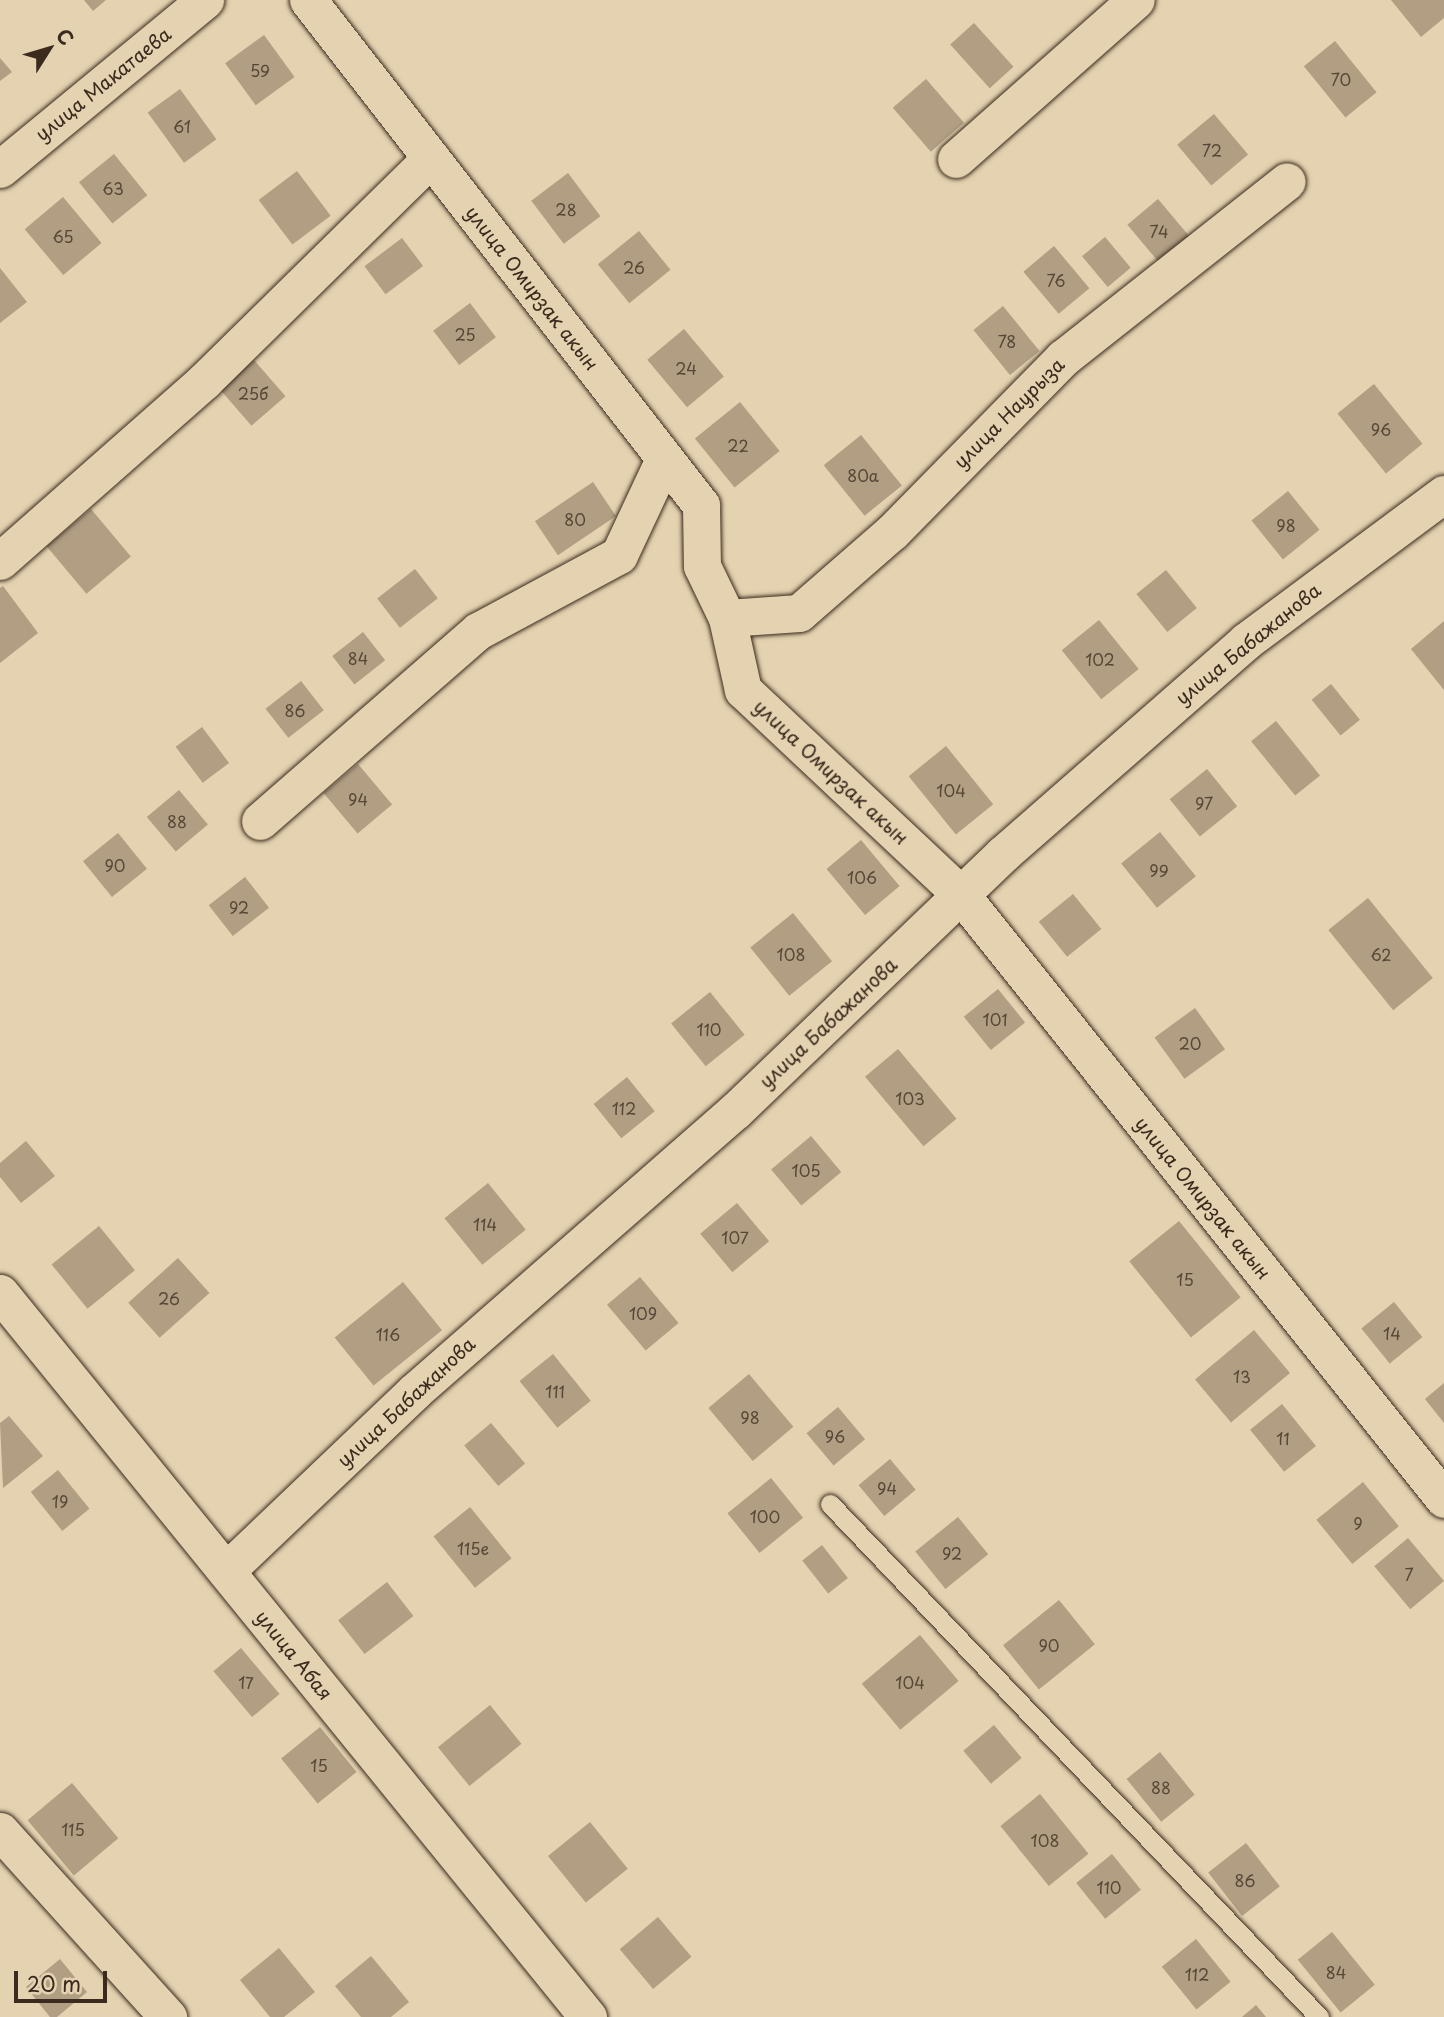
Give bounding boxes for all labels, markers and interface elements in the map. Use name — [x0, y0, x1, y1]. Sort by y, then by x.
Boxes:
north arrow — [14, 14, 84, 84]
street label: улица Макатаева — [30, 22, 176, 146]
text: С — [50, 22, 81, 50]
house number: 59 — [250, 60, 270, 80]
house number: 70 — [1331, 69, 1351, 89]
house number: 61 — [173, 116, 191, 136]
house number: 72 — [1202, 140, 1222, 160]
house number: 63 — [102, 178, 124, 198]
house number: 28 — [555, 199, 577, 219]
street label: улица Омирзак акын — [461, 201, 603, 375]
house number: 74 — [1150, 221, 1168, 241]
house number: 65 — [52, 226, 74, 246]
house number: 26 — [623, 257, 645, 277]
house number: 76 — [1046, 270, 1066, 290]
house number: 25 — [454, 324, 476, 344]
house number: 78 — [998, 331, 1016, 351]
street label: улица Наурыза — [949, 353, 1069, 473]
house number: 24 — [675, 358, 697, 378]
house number: 25б — [238, 383, 268, 403]
house number: 96 — [1371, 419, 1391, 439]
house number: 22 — [727, 435, 749, 455]
house number: 80а — [847, 465, 879, 485]
house number: 80 — [564, 509, 586, 529]
house number: 98 — [1276, 515, 1296, 535]
street label: улица Бабажанова — [1171, 578, 1325, 710]
house number: 84 — [348, 648, 368, 668]
house number: 102 — [1085, 649, 1115, 669]
street label: улица Омирзак акын — [749, 695, 913, 849]
house number: 86 — [285, 700, 305, 720]
house number: 104 — [936, 780, 966, 800]
house number: 94 — [348, 789, 368, 809]
house number: 97 — [1195, 793, 1213, 813]
house number: 88 — [167, 811, 187, 831]
house number: 90 — [104, 855, 126, 875]
house number: 99 — [1149, 860, 1169, 880]
house number: 106 — [847, 867, 877, 887]
house number: 92 — [229, 897, 249, 917]
house number: 108 — [777, 944, 805, 964]
house number: 62 — [1370, 944, 1392, 964]
street label: улица Бабажанова — [754, 953, 902, 1093]
house number: 101 — [983, 1009, 1007, 1029]
house number: 110 — [696, 1019, 722, 1039]
house number: 20 — [1179, 1033, 1201, 1053]
house number: 103 — [895, 1088, 925, 1108]
house number: 112 — [612, 1098, 636, 1118]
street label: улица Омирзак акын — [1131, 1112, 1275, 1284]
house number: 105 — [791, 1160, 821, 1180]
house number: 114 — [473, 1214, 497, 1234]
house number: 107 — [721, 1227, 749, 1247]
house number: 15 — [1176, 1269, 1194, 1289]
house number: 26 — [158, 1288, 180, 1308]
house number: 109 — [629, 1303, 657, 1323]
house number: 14 — [1383, 1323, 1401, 1343]
house number: 116 — [376, 1324, 400, 1344]
street label: улица Бабажанова — [332, 1332, 480, 1472]
house number: 13 — [1233, 1366, 1251, 1386]
house number: 111 — [545, 1381, 565, 1401]
house number: 98 — [740, 1407, 760, 1427]
house number: 96 — [825, 1426, 845, 1446]
house number: 11 — [1276, 1428, 1290, 1448]
house number: 94 — [877, 1478, 897, 1498]
house number: 19 — [52, 1491, 68, 1511]
house number: 100 — [750, 1506, 780, 1526]
house number: 9 — [1353, 1513, 1363, 1533]
house number: 115е — [457, 1538, 489, 1558]
house number: 92 — [942, 1543, 962, 1563]
house number: 7 — [1404, 1564, 1414, 1584]
street label: улица Абая — [251, 1605, 337, 1705]
house number: 90 — [1038, 1635, 1060, 1655]
house number: 17 — [238, 1672, 254, 1692]
house number: 104 — [895, 1672, 925, 1692]
house number: 15 — [310, 1755, 328, 1775]
house number: 88 — [1151, 1777, 1171, 1797]
house number: 115 — [61, 1819, 85, 1839]
house number: 108 — [1031, 1830, 1059, 1850]
house number: 86 — [1235, 1870, 1255, 1890]
house number: 110 — [1096, 1877, 1122, 1897]
scale bar — [18, 1958, 110, 2002]
house number: 84 — [1326, 1962, 1346, 1982]
house number: 112 — [1185, 1964, 1209, 1984]
text: 20 m — [27, 1967, 81, 1999]

